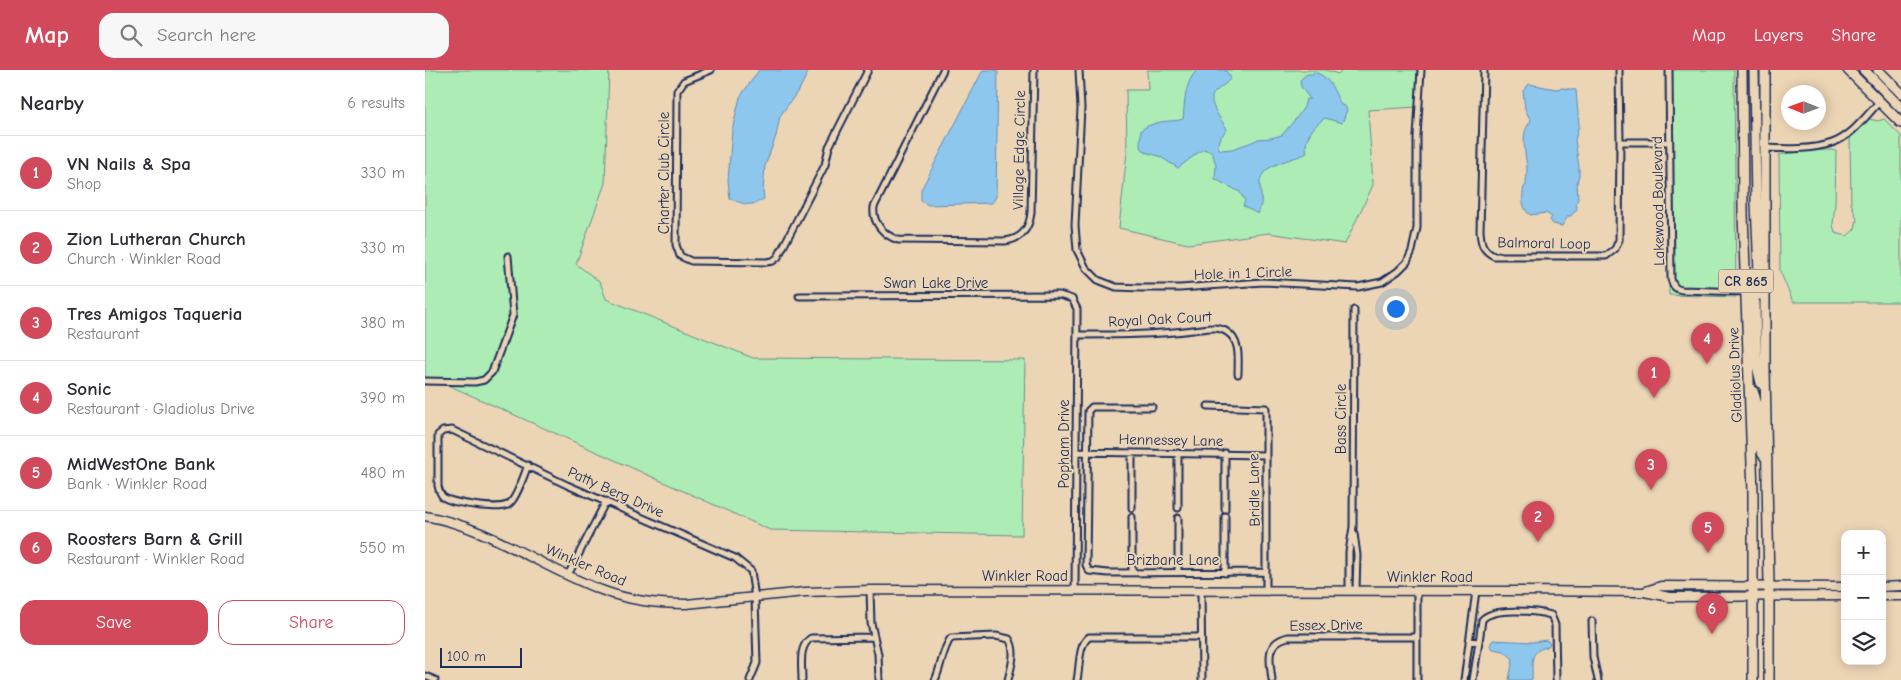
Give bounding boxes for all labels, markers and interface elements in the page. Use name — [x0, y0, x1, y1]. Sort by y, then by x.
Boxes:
search box — [99, 13, 449, 58]
text: Map — [25, 21, 69, 49]
icon: search — [117, 21, 145, 49]
text: Search here — [157, 24, 256, 46]
text: Map — [1692, 25, 1726, 46]
text: Layers — [1754, 25, 1803, 46]
text: Share — [1831, 25, 1876, 46]
north arrow — [1781, 85, 1826, 130]
street label: Village Edge Circle — [1009, 89, 1029, 210]
text: Nearby — [20, 91, 84, 115]
text: 6 results — [347, 94, 405, 112]
street label: Charter Club Circle — [655, 111, 673, 234]
street label: Lakewood Boulevard — [1648, 136, 1668, 266]
text: VN Nails & Spa — [67, 153, 191, 175]
text: 1 — [33, 164, 39, 182]
text: 330 m — [360, 164, 405, 182]
text: Shop — [67, 175, 101, 193]
text: Zion Lutheran Church — [67, 228, 246, 250]
street label: Balmoral Loop — [1497, 233, 1591, 253]
text: 2 — [32, 239, 40, 257]
text: 330 m — [360, 239, 405, 257]
text: Church · Winkler Road — [67, 250, 221, 268]
street label: Hole in 1 Circle — [1194, 262, 1293, 284]
road number: CR 865 — [1719, 270, 1773, 292]
street label: Swan Lake Drive — [884, 274, 989, 292]
your location — [1383, 296, 1409, 322]
text: Tres Amigos Taqueria — [67, 303, 242, 325]
street label: Royal Oak Court — [1108, 307, 1213, 331]
text: 3 — [32, 314, 40, 332]
text: 380 m — [360, 314, 405, 332]
pin: 4 — [1691, 323, 1723, 364]
text: Restaurant — [67, 325, 139, 343]
street label: Gladiolus Drive — [1724, 326, 1746, 423]
pin: 1 — [1638, 357, 1670, 398]
text: Sonic — [67, 378, 111, 400]
street label: Bass Circle — [1332, 383, 1350, 454]
text: 4 — [32, 389, 40, 407]
text: 390 m — [360, 389, 405, 407]
street label: Popham Drive — [1055, 399, 1073, 489]
text: Restaurant · Gladiolus Drive — [67, 400, 255, 418]
street label: Hennessey Lane — [1118, 430, 1224, 450]
pin: 3 — [1635, 449, 1667, 490]
text: MidWestOne Bank — [67, 453, 215, 475]
street label: Bridle Lane — [1244, 453, 1264, 527]
street label: Patty Berg Drive — [565, 463, 667, 521]
text: 5 — [32, 464, 40, 482]
text: 480 m — [361, 464, 405, 482]
text: Bank · Winkler Road — [67, 475, 207, 493]
pin: 2 — [1522, 501, 1554, 542]
pin: 5 — [1692, 512, 1724, 553]
text: Roosters Barn & Grill — [67, 528, 243, 550]
map controls — [1841, 530, 1886, 665]
button: + — [1841, 530, 1886, 575]
text: 6 — [32, 539, 40, 557]
text: 550 m — [359, 539, 405, 557]
street label: Winkler Road — [543, 540, 629, 590]
text: Restaurant · Winkler Road — [67, 550, 245, 568]
street label: Brizbane Lane — [1127, 551, 1220, 569]
street label: Winkler Road — [982, 567, 1068, 585]
street label: Winkler Road — [1387, 568, 1473, 586]
button: − — [1841, 575, 1886, 620]
pin: 6 — [1696, 593, 1728, 634]
button: Save — [20, 600, 208, 645]
button: Share — [218, 600, 405, 645]
street label: Essex Drive — [1289, 615, 1363, 635]
button: layers — [1841, 620, 1886, 665]
scale bar — [440, 645, 523, 668]
text: 100 m — [447, 648, 486, 665]

